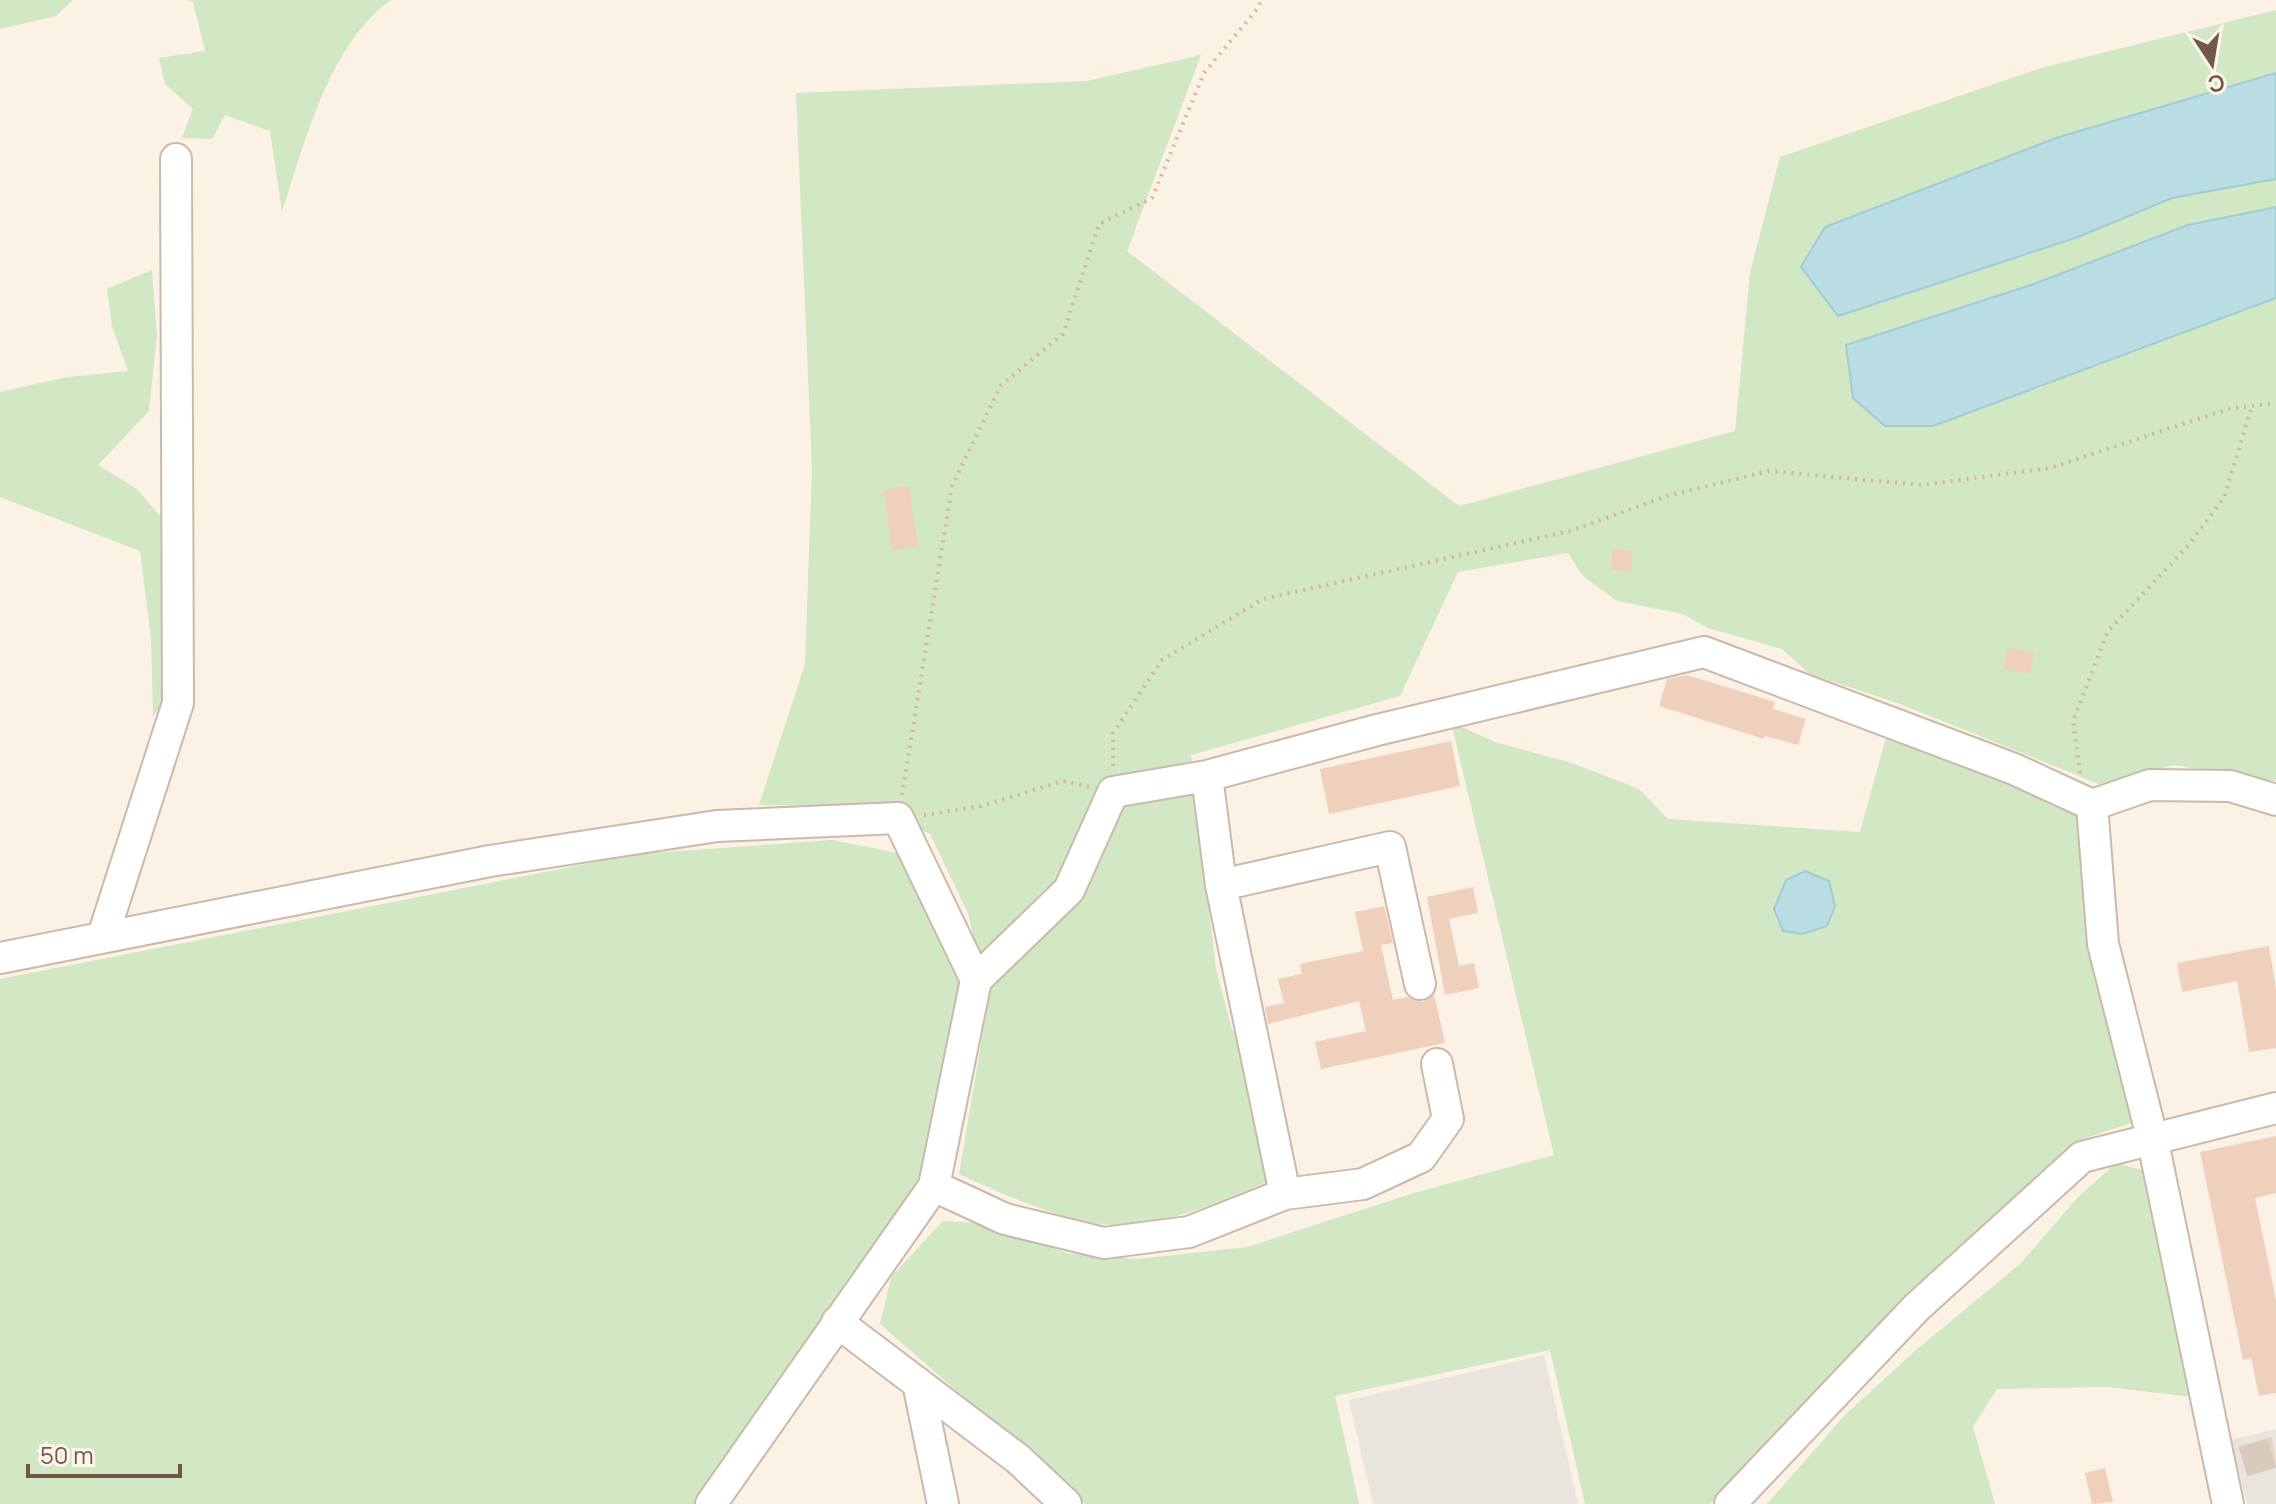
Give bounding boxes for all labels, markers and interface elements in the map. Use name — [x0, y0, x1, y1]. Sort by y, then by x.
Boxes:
north arrow — [2172, 24, 2252, 104]
text: С — [2205, 67, 2227, 100]
scale bar — [28, 1428, 180, 1478]
text: 50 m — [40, 1438, 94, 1471]

